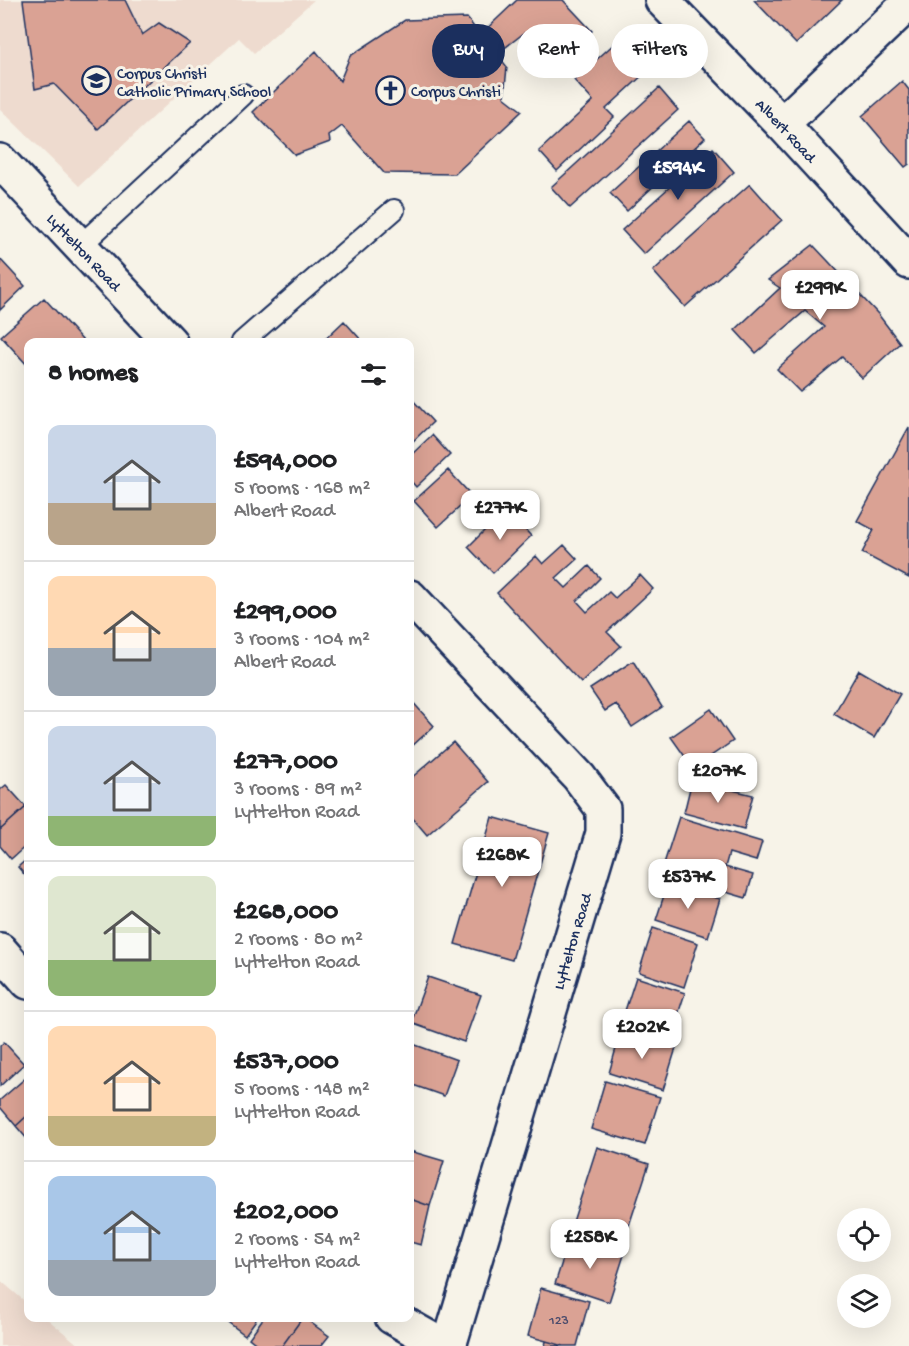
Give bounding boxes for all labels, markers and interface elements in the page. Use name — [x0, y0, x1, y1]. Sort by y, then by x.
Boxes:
chip: Buy — [432, 24, 505, 78]
chip: Rent — [517, 24, 599, 78]
chip: Filters — [611, 24, 708, 78]
school or university icon: Corpus Christi Catholic Primary School — [80, 65, 112, 97]
place label: Corpus Christi Catholic Primary School — [117, 66, 271, 103]
church icon: Corpus Christi — [374, 74, 406, 106]
place label: Corpus Christi — [411, 84, 501, 103]
street label: Albert Road — [750, 96, 820, 169]
pin: £594K — [636, 150, 720, 201]
text: £594K — [653, 158, 703, 181]
street label: Lyttelton Road — [41, 211, 125, 298]
pin: £299K — [778, 270, 862, 321]
text: £299K — [795, 278, 845, 301]
icon: filters — [357, 358, 390, 391]
text: 8 homes — [48, 359, 137, 390]
text: £594,000 — [234, 447, 337, 478]
icon: home — [96, 449, 168, 521]
text: 5 rooms · 168 m² — [234, 478, 370, 501]
pin: £277K — [458, 490, 542, 541]
text: £277K — [475, 498, 525, 521]
text: Albert Road — [234, 501, 335, 524]
text: £299,000 — [234, 598, 337, 629]
icon: home — [96, 600, 168, 672]
text: 3 rooms · 104 m² — [234, 629, 370, 652]
text: Albert Road — [234, 652, 335, 675]
text: £277,000 — [234, 748, 338, 779]
icon: home — [96, 750, 168, 822]
pin: £207K — [676, 753, 760, 804]
text: £207K — [692, 761, 744, 784]
text: 3 rooms · 89 m² — [234, 779, 362, 802]
text: Lyttelton Road — [234, 802, 359, 825]
pin: £268K — [460, 837, 544, 888]
text: £268K — [477, 845, 527, 868]
pin: £537K — [646, 859, 730, 910]
text: £537K — [662, 867, 714, 890]
street label: Lyttelton Road — [551, 890, 598, 992]
text: £268,000 — [234, 898, 338, 929]
icon: home — [96, 900, 168, 972]
text: 2 rooms · 80 m² — [234, 929, 363, 952]
text: Lyttelton Road — [234, 952, 359, 975]
pin: £202K — [600, 1009, 684, 1060]
text: £202K — [617, 1017, 667, 1040]
text: £537,000 — [234, 1048, 339, 1079]
icon: home — [96, 1050, 168, 1122]
text: 5 rooms · 148 m² — [234, 1079, 370, 1102]
text: Lyttelton Road — [234, 1102, 359, 1125]
text: £202,000 — [234, 1198, 338, 1229]
icon: home — [96, 1200, 168, 1272]
map controls — [837, 1208, 891, 1328]
button: locate — [837, 1208, 891, 1262]
pin: £258K — [548, 1219, 632, 1270]
text: £258K — [564, 1227, 616, 1250]
text: 2 rooms · 54 m² — [234, 1229, 361, 1252]
text: Lyttelton Road — [234, 1252, 359, 1275]
button: layers — [837, 1274, 891, 1328]
house number: 123 — [548, 1313, 569, 1330]

